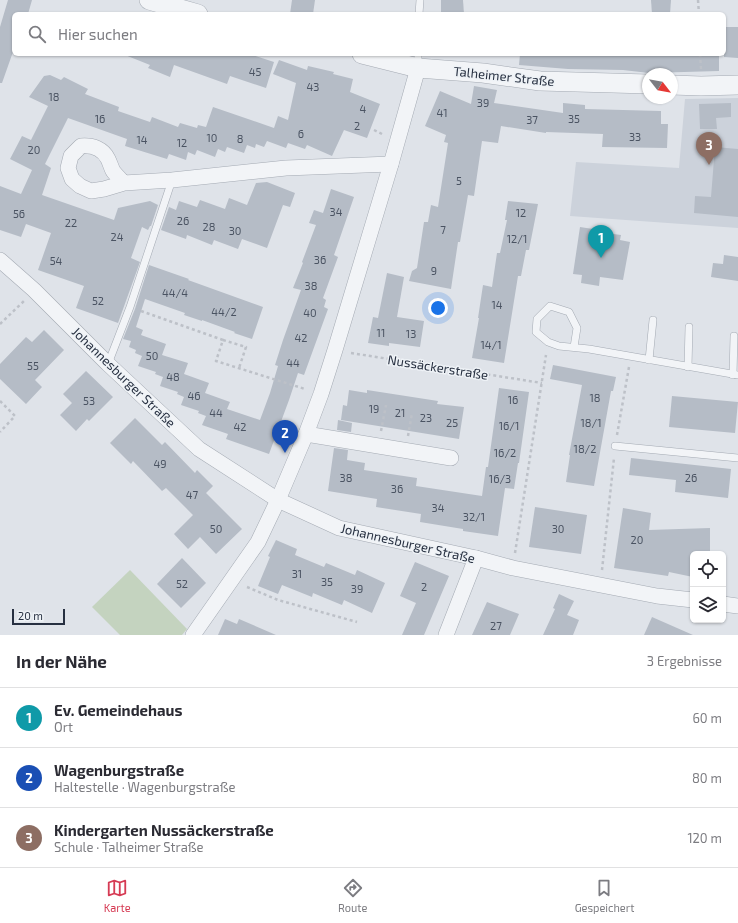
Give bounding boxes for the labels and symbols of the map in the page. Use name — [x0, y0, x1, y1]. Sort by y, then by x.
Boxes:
street label: Talheimer Straße — [453, 63, 555, 89]
house number: 45 — [249, 65, 261, 78]
north arrow — [642, 68, 678, 104]
house number: 43 — [307, 80, 319, 93]
house number: 18 — [48, 90, 60, 103]
house number: 39 — [477, 96, 489, 109]
house number: 4 — [360, 102, 367, 115]
house number: 41 — [436, 106, 448, 119]
house number: 16 — [95, 112, 105, 125]
house number: 35 — [568, 112, 580, 125]
house number: 37 — [526, 113, 538, 126]
house number: 2 — [354, 119, 360, 132]
house number: 6 — [298, 127, 304, 140]
house number: 33 — [629, 130, 641, 143]
house number: 10 — [206, 131, 218, 144]
house number: 8 — [237, 132, 243, 145]
pin: 3 — [696, 132, 722, 165]
house number: 14 — [136, 133, 148, 146]
house number: 12 — [177, 136, 187, 149]
house number: 20 — [28, 143, 40, 156]
house number: 5 — [456, 174, 462, 187]
house number: 34 — [330, 205, 343, 218]
house number: 12 — [516, 206, 526, 219]
house number: 56 — [13, 207, 25, 220]
house number: 26 — [177, 214, 189, 227]
house number: 22 — [65, 216, 77, 229]
house number: 28 — [203, 220, 215, 233]
house number: 7 — [440, 223, 446, 236]
house number: 30 — [229, 224, 241, 237]
pin: 1 — [588, 225, 614, 258]
house number: 24 — [111, 230, 124, 243]
house number: 12/1 — [507, 232, 527, 245]
house number: 36 — [314, 253, 326, 266]
house number: 54 — [50, 254, 63, 267]
house number: 9 — [431, 264, 437, 277]
house number: 38 — [305, 279, 317, 292]
house number: 44/4 — [162, 286, 188, 299]
house number: 52 — [92, 294, 104, 307]
your location — [428, 298, 448, 318]
house number: 14 — [491, 298, 503, 311]
house number: 44/2 — [211, 305, 237, 318]
house number: 40 — [303, 306, 317, 319]
street label: Johannesburger Straße — [69, 323, 179, 431]
house number: 11 — [377, 326, 385, 339]
house number: 13 — [406, 327, 416, 340]
house number: 42 — [295, 331, 307, 344]
house number: 14/1 — [480, 338, 502, 351]
house number: 50 — [146, 349, 158, 362]
street label: Nussäckerstraße — [387, 351, 489, 383]
house number: 44 — [286, 356, 300, 369]
house number: 55 — [27, 359, 39, 372]
house number: 48 — [166, 370, 180, 383]
house number: 46 — [187, 389, 201, 402]
house number: 18 — [589, 391, 601, 404]
house number: 16 — [508, 393, 518, 406]
house number: 53 — [83, 394, 95, 407]
house number: 19 — [369, 402, 379, 415]
house number: 44 — [209, 406, 223, 419]
house number: 21 — [395, 406, 405, 419]
house number: 23 — [420, 411, 432, 424]
house number: 25 — [446, 416, 458, 429]
house number: 18/1 — [580, 416, 602, 429]
house number: 16/1 — [499, 419, 519, 432]
house number: 42 — [234, 420, 246, 433]
pin: 2 — [272, 420, 298, 453]
house number: 18/2 — [574, 442, 596, 455]
house number: 16/2 — [494, 446, 516, 459]
house number: 49 — [153, 457, 167, 470]
house number: 38 — [340, 471, 352, 484]
house number: 26 — [685, 471, 697, 484]
house number: 16/3 — [489, 472, 511, 485]
house number: 36 — [391, 482, 403, 495]
house number: 47 — [186, 488, 199, 501]
house number: 34 — [432, 501, 445, 514]
house number: 32/1 — [463, 510, 485, 523]
street label: Johannesburger Straße — [339, 520, 477, 566]
house number: 50 — [210, 522, 222, 535]
house number: 30 — [552, 522, 564, 535]
house number: 20 — [631, 533, 643, 546]
house number: 31 — [292, 567, 302, 580]
house number: 35 — [321, 575, 333, 588]
house number: 52 — [176, 577, 188, 590]
house number: 2 — [421, 580, 427, 593]
house number: 39 — [351, 582, 363, 595]
scale bar — [12, 607, 65, 626]
house number: 27 — [490, 619, 502, 632]

